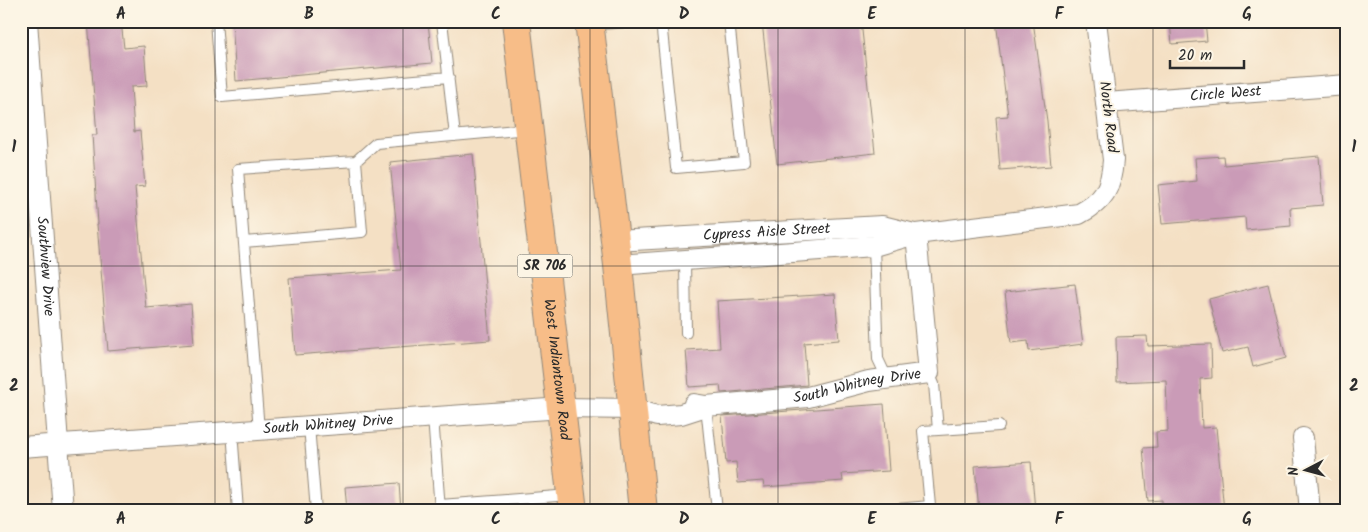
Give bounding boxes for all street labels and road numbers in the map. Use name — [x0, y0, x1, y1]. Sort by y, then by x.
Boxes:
street label: Circle West — [1189, 79, 1262, 109]
street label: North Road — [1092, 80, 1124, 155]
street label: Southview Drive — [29, 216, 61, 317]
street label: Cypress Aisle Street — [702, 217, 831, 248]
road number: SR 706 — [518, 255, 572, 278]
street label: West Indiantown Road — [536, 298, 577, 442]
street label: South Whitney Drive — [792, 362, 923, 410]
street label: South Whitney Drive — [262, 408, 394, 442]

